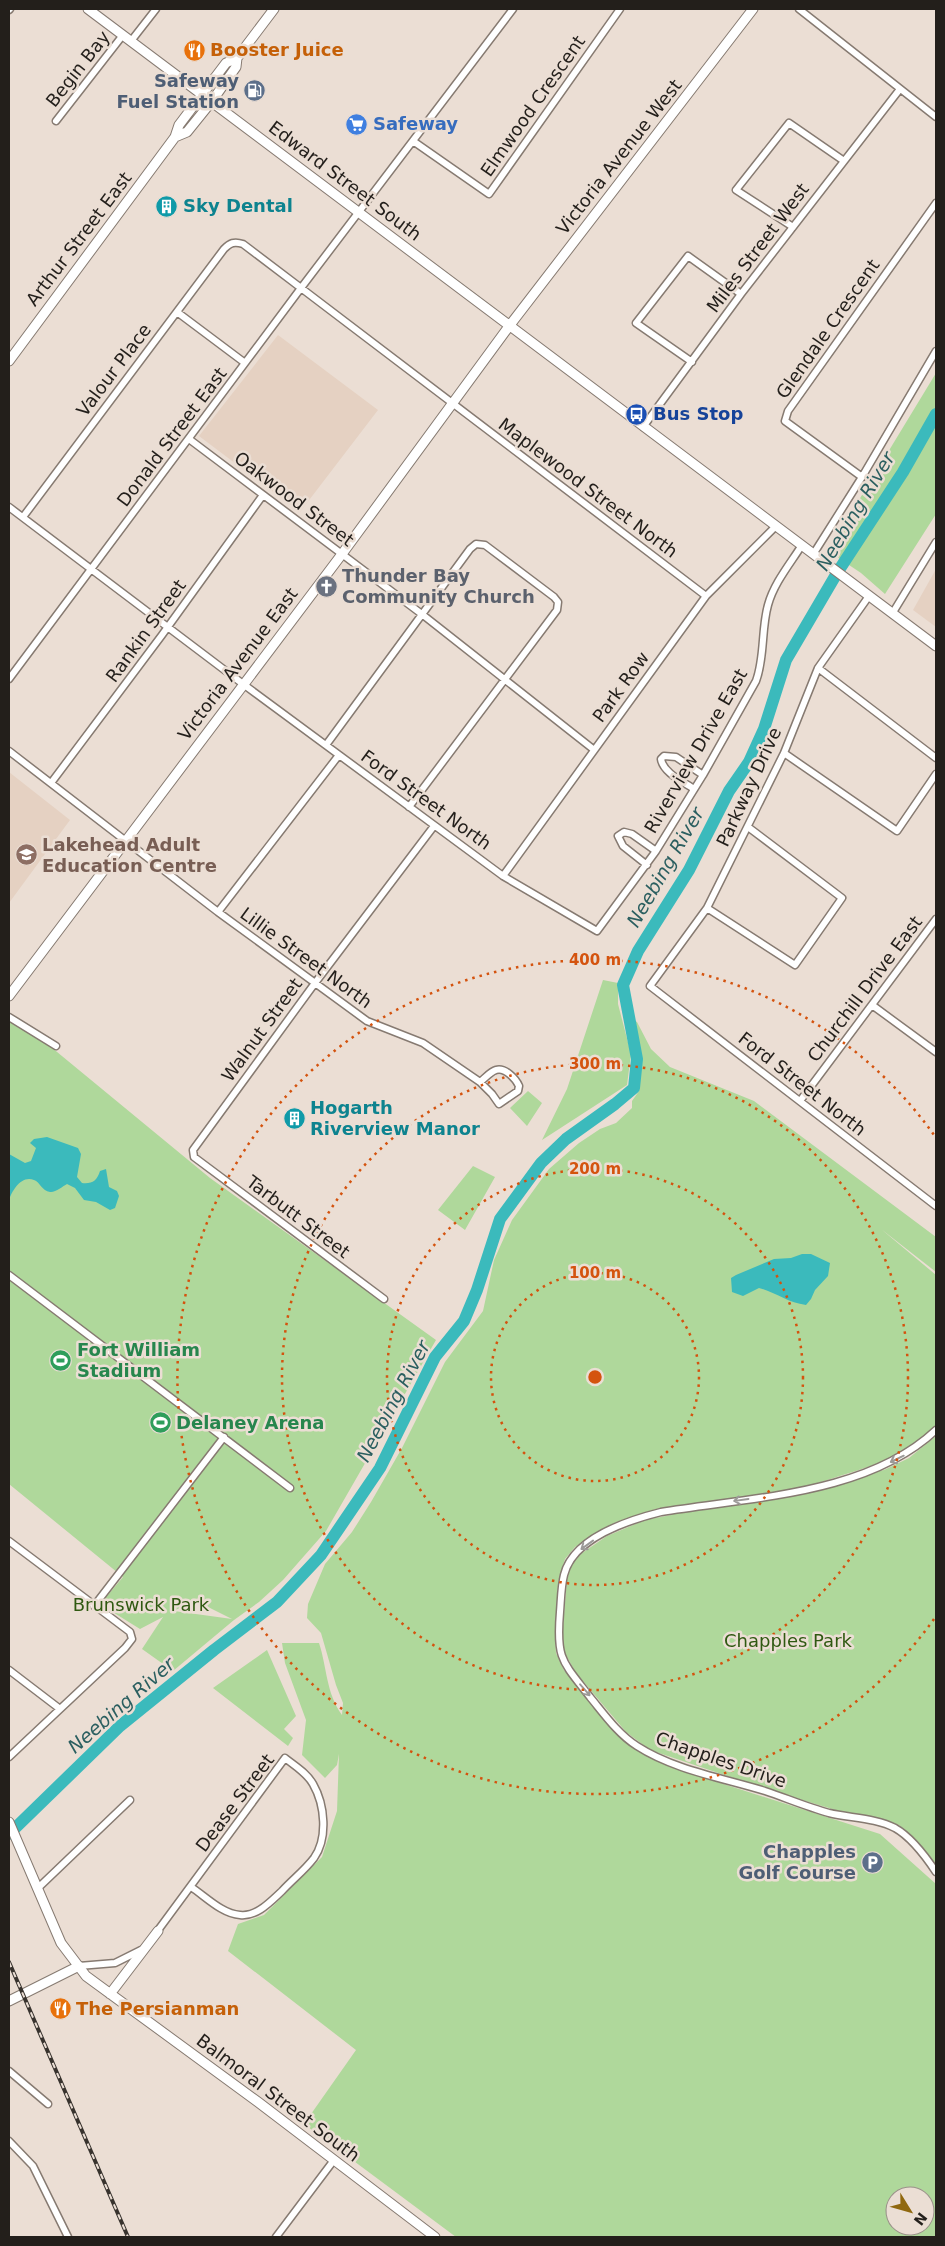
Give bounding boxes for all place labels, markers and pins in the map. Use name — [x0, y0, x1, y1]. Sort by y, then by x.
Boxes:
restaurant icon: Booster Juice — [182, 38, 206, 62]
place label: Booster Juice — [210, 39, 344, 60]
place label: Safeway Fuel Station — [116, 70, 239, 112]
fuel station icon: Safeway Fuel Station — [243, 79, 267, 103]
supermarket icon: Safeway — [345, 112, 369, 136]
place label: Safeway — [373, 113, 458, 134]
building icon: Sky Dental — [155, 194, 179, 218]
place label: Sky Dental — [183, 195, 293, 216]
bus stop icon: Bus Stop — [625, 402, 649, 426]
place label: Bus Stop — [653, 403, 743, 424]
place label: Thunder Bay Community Church — [342, 565, 535, 607]
church icon: Thunder Bay Community Church — [314, 574, 338, 598]
place label: Lakehead Adult Education Centre — [42, 834, 217, 876]
school or university icon: Lakehead Adult Education Centre — [14, 843, 38, 867]
place label: Hogarth Riverview Manor — [310, 1097, 480, 1139]
building icon: Hogarth Riverview Manor — [282, 1106, 306, 1130]
place label: Fort William Stadium — [77, 1339, 200, 1381]
sports icon: Fort William Stadium — [49, 1348, 73, 1372]
centre of rings — [586, 1368, 604, 1386]
sports icon: Delaney Arena — [148, 1411, 172, 1435]
place label: Delaney Arena — [176, 1412, 324, 1433]
place label: Chapples Golf Course — [738, 1841, 856, 1883]
parking icon: Chapples Golf Course — [860, 1850, 884, 1874]
restaurant icon: The Persianman — [48, 1997, 72, 2021]
place label: The Persianman — [76, 1998, 239, 2019]

